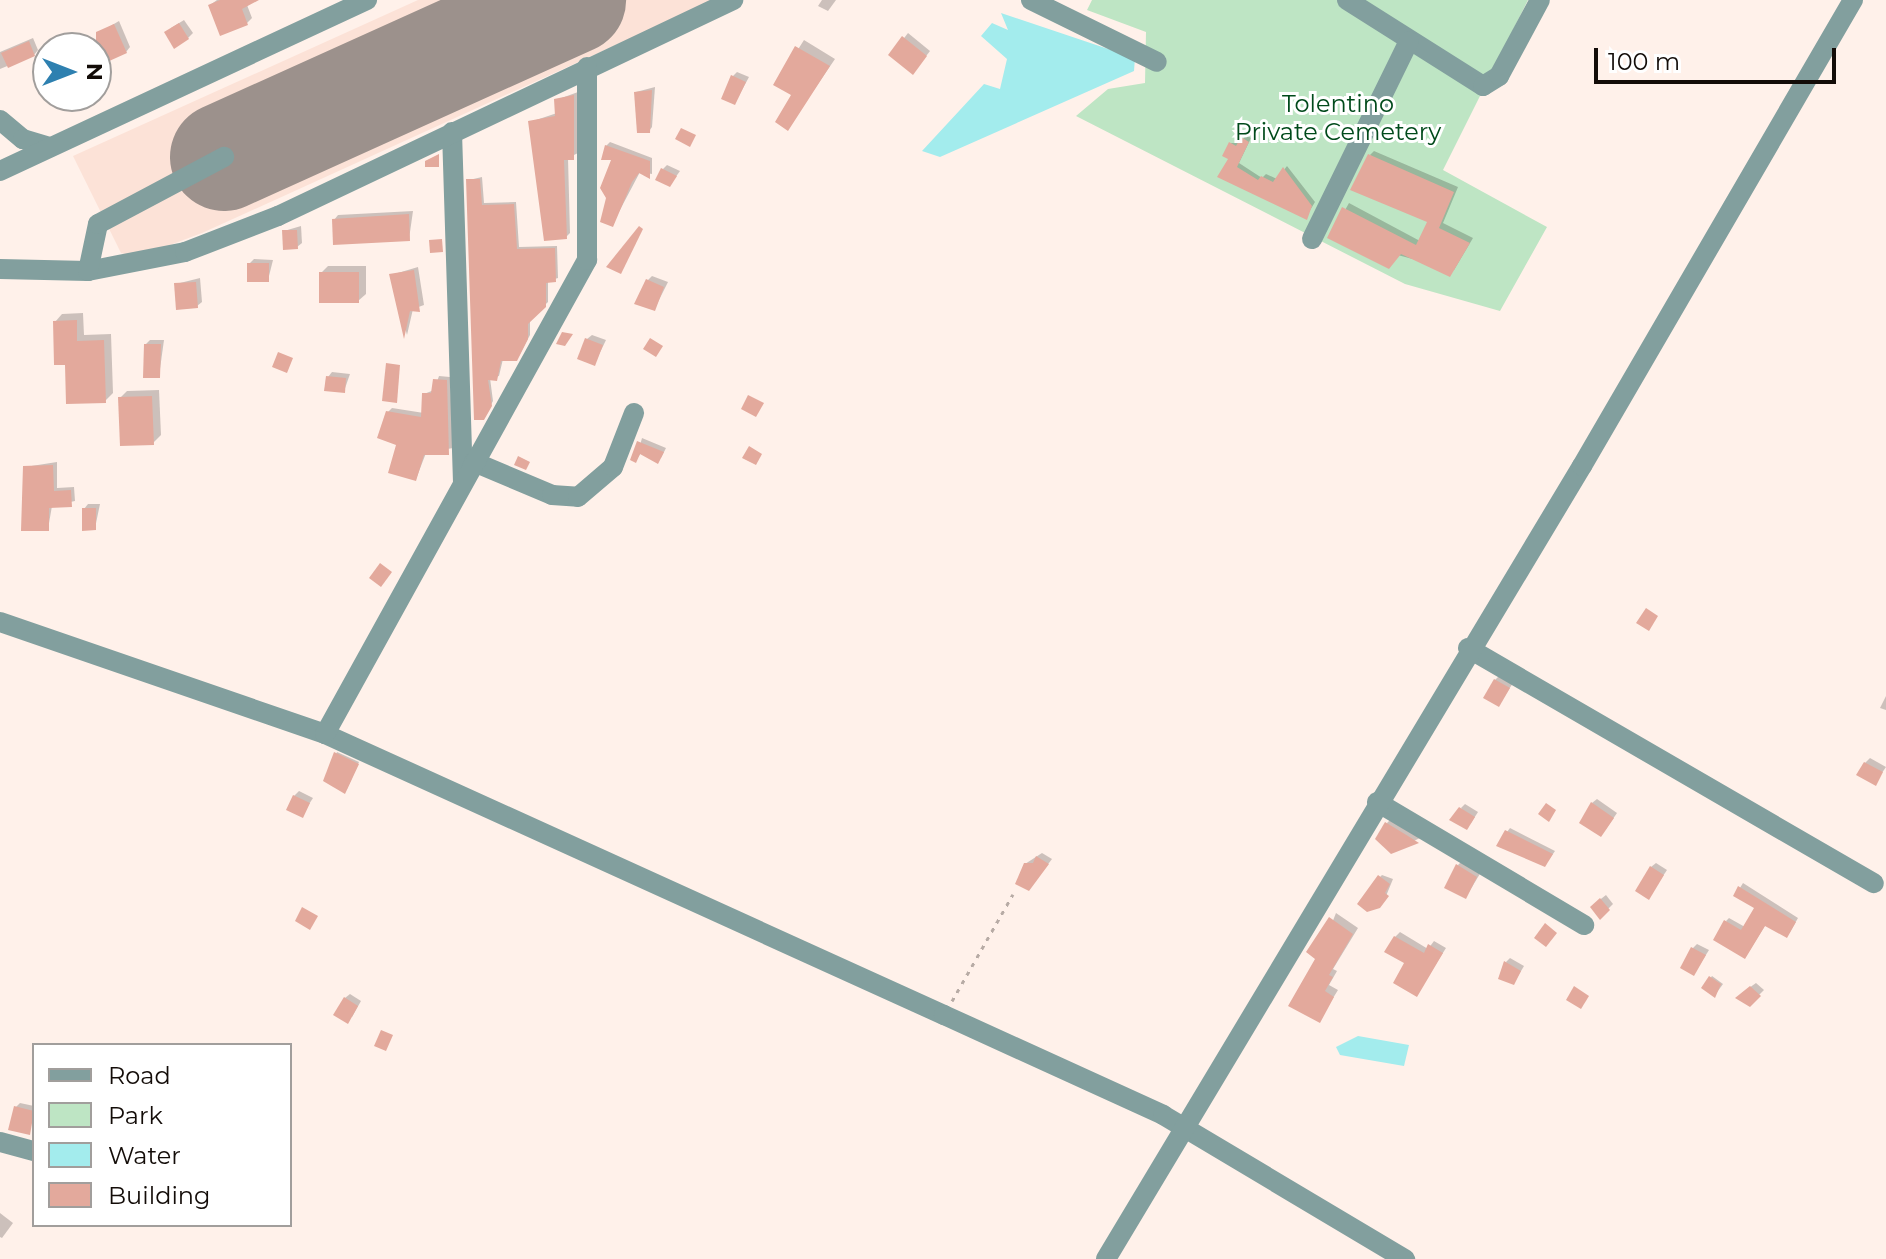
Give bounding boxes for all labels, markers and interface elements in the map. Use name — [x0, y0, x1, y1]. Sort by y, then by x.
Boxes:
north arrow — [32, 32, 112, 112]
scale bar — [1598, 32, 1840, 82]
text: 100 m — [1608, 47, 1680, 76]
text: N — [81, 63, 108, 81]
park label: Tolentino Private Cemetery — [1235, 90, 1441, 146]
legend — [32, 1043, 292, 1227]
text: Road — [108, 1061, 171, 1090]
text: Park — [108, 1101, 163, 1130]
text: Water — [108, 1141, 181, 1170]
text: Building — [108, 1181, 211, 1210]

